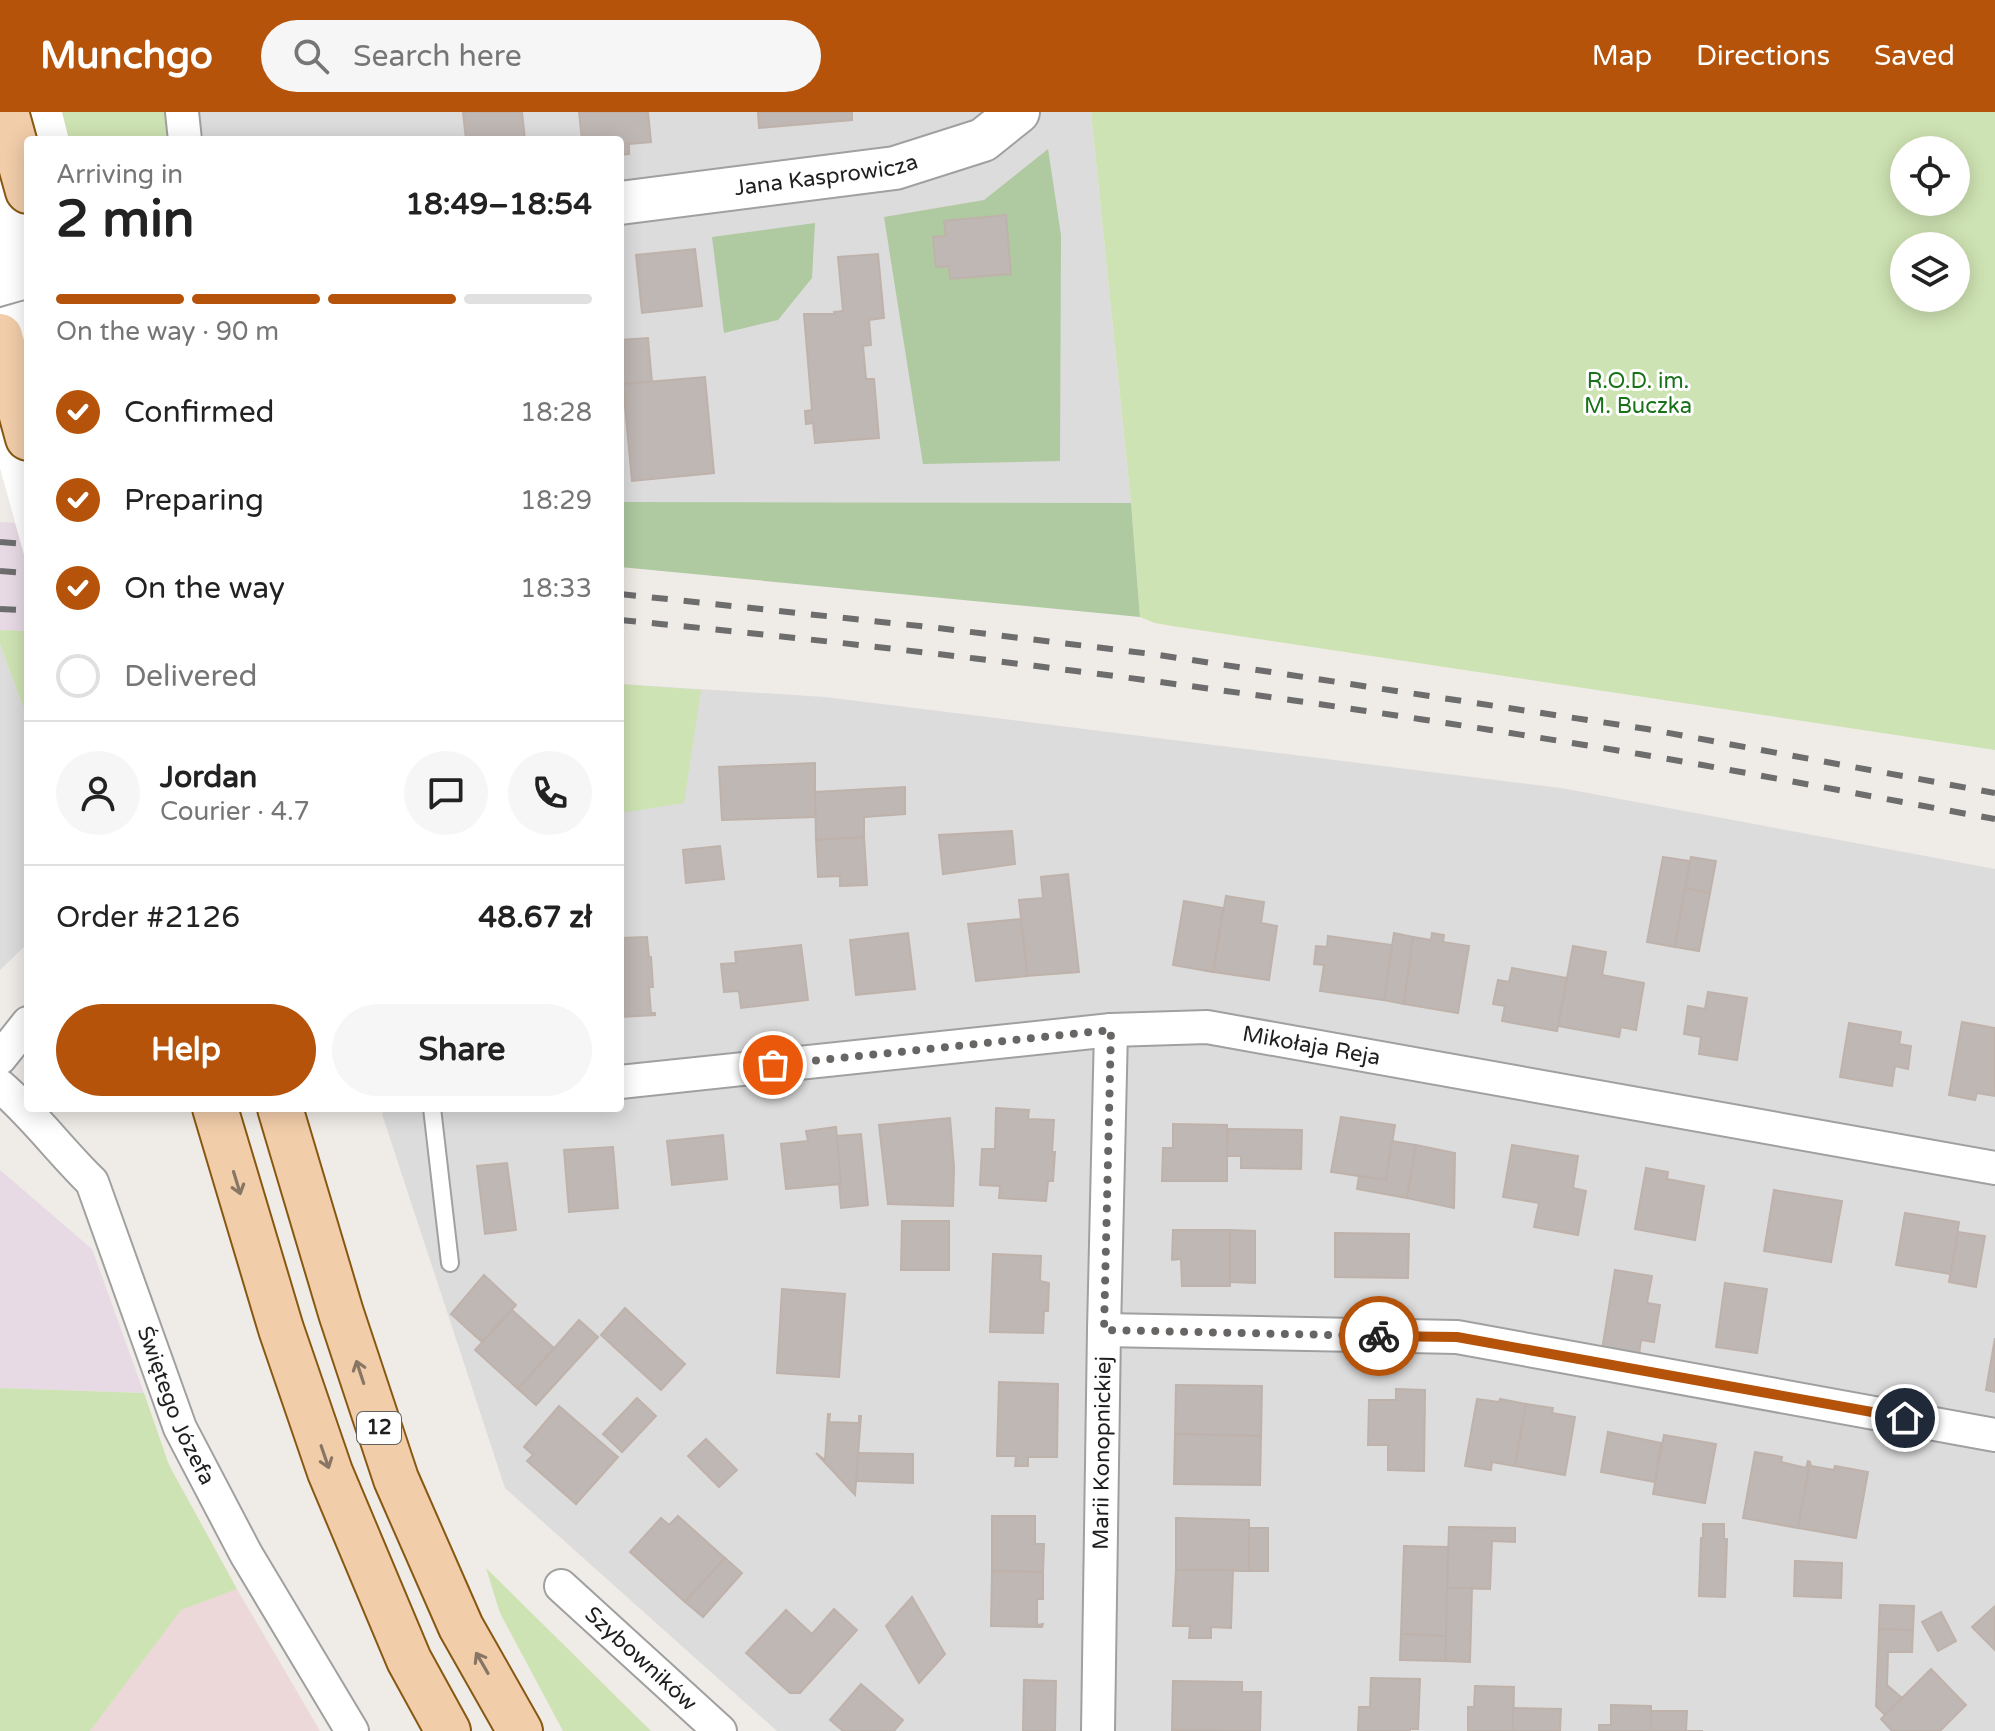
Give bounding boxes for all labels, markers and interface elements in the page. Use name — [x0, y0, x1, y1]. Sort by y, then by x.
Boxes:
search box — [261, 20, 821, 92]
text: Munchgo — [40, 33, 213, 79]
icon: search — [289, 34, 333, 78]
text: Search here — [353, 38, 522, 75]
text: Map — [1592, 39, 1652, 73]
text: Directions — [1696, 39, 1830, 73]
text: Saved — [1874, 39, 1955, 73]
map controls — [1890, 136, 1970, 312]
button: locate — [1890, 136, 1970, 216]
street label: Jana Kasprowicza — [733, 149, 921, 201]
text: Arriving in — [56, 159, 183, 190]
text: 18:49–18:54 — [405, 186, 592, 223]
text: 2 min — [56, 188, 195, 251]
button: layers — [1890, 232, 1970, 312]
text: On the way · 90 m — [56, 316, 279, 347]
park label: R.O.D. im. M. Buczka — [1584, 368, 1692, 419]
icon: check — [56, 390, 100, 434]
text: Confirmed — [124, 394, 275, 431]
text: 18:28 — [520, 397, 592, 428]
icon: check — [56, 478, 100, 522]
text: Preparing — [124, 482, 264, 519]
text: 18:29 — [520, 485, 592, 516]
icon: check — [56, 566, 100, 610]
text: On the way — [124, 570, 285, 607]
text: 18:33 — [520, 573, 592, 604]
text: Delivered — [124, 658, 258, 695]
button: person — [56, 751, 140, 835]
button: chat — [404, 751, 488, 835]
button: phone — [508, 751, 592, 835]
text: Jordan — [160, 759, 257, 796]
text: Courier · 4.7 — [160, 796, 310, 827]
text: Order #2126 — [56, 899, 240, 936]
text: 48.67 zł — [478, 899, 592, 936]
button: Help — [56, 1004, 316, 1096]
button: Share — [332, 1004, 592, 1096]
street label: Mikołaja Reja — [1241, 1021, 1383, 1071]
pin — [739, 1031, 807, 1099]
icon: bag — [751, 1043, 795, 1087]
one-way arrow — [230, 1169, 245, 1195]
courier — [1339, 1296, 1419, 1376]
icon: bike — [1357, 1314, 1401, 1358]
street label: Świętego Józefa — [132, 1322, 220, 1489]
street label: Marii Konopnickiej — [1088, 1356, 1117, 1550]
one-way arrow — [352, 1360, 367, 1385]
pin — [1871, 1384, 1939, 1452]
icon: home — [1883, 1396, 1927, 1440]
road number: 12 — [357, 1412, 401, 1444]
one-way arrow — [319, 1444, 334, 1469]
street label: Szybowników — [579, 1601, 702, 1716]
one-way arrow — [474, 1652, 490, 1675]

